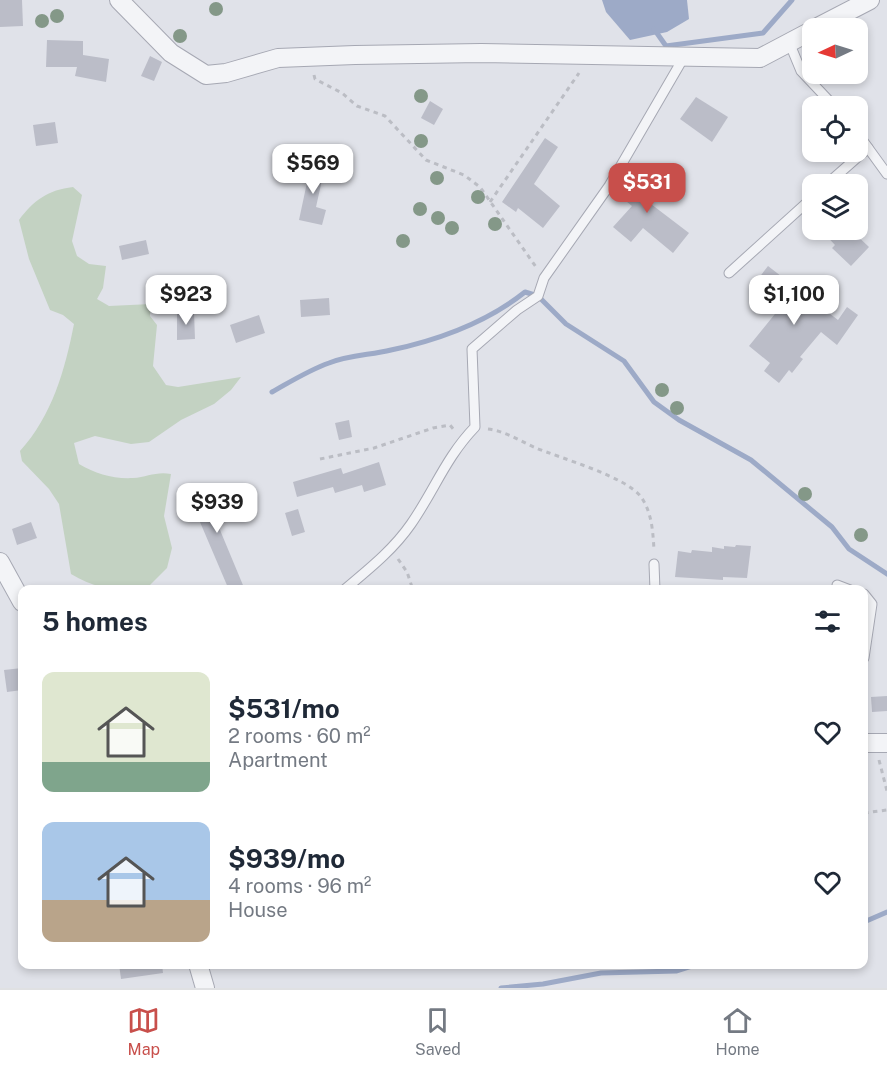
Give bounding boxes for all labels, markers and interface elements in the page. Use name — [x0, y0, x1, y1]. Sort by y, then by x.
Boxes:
north arrow — [802, 18, 868, 84]
map controls — [802, 18, 868, 240]
button: locate — [802, 96, 868, 162]
pin: $569 — [277, 144, 349, 195]
text: $569 — [286, 151, 340, 175]
pin: $531 — [611, 163, 683, 214]
text: $531 — [623, 170, 671, 194]
button: layers — [802, 174, 868, 240]
pin: $923 — [150, 275, 222, 326]
pin: $1,100 — [745, 275, 843, 326]
text: $923 — [160, 282, 212, 306]
text: $1,100 — [763, 282, 825, 306]
pin: $939 — [181, 483, 253, 534]
text: $939 — [190, 490, 244, 514]
icon: filters — [811, 605, 844, 638]
text: 5 homes — [42, 606, 148, 637]
text: $531/mo — [228, 693, 340, 724]
icon: home — [90, 696, 162, 768]
icon: heart — [811, 716, 844, 749]
text: 2 rooms · 60 m² — [228, 724, 371, 748]
text: Apartment — [228, 748, 328, 772]
text: $939/mo — [228, 843, 345, 874]
icon: home — [90, 846, 162, 918]
icon: heart — [811, 866, 844, 899]
text: 4 rooms · 96 m² — [228, 874, 371, 898]
text: House — [228, 898, 288, 922]
tab: Map — [127, 1004, 160, 1059]
tab: Saved — [415, 1004, 461, 1059]
tab: Home — [716, 1004, 760, 1059]

